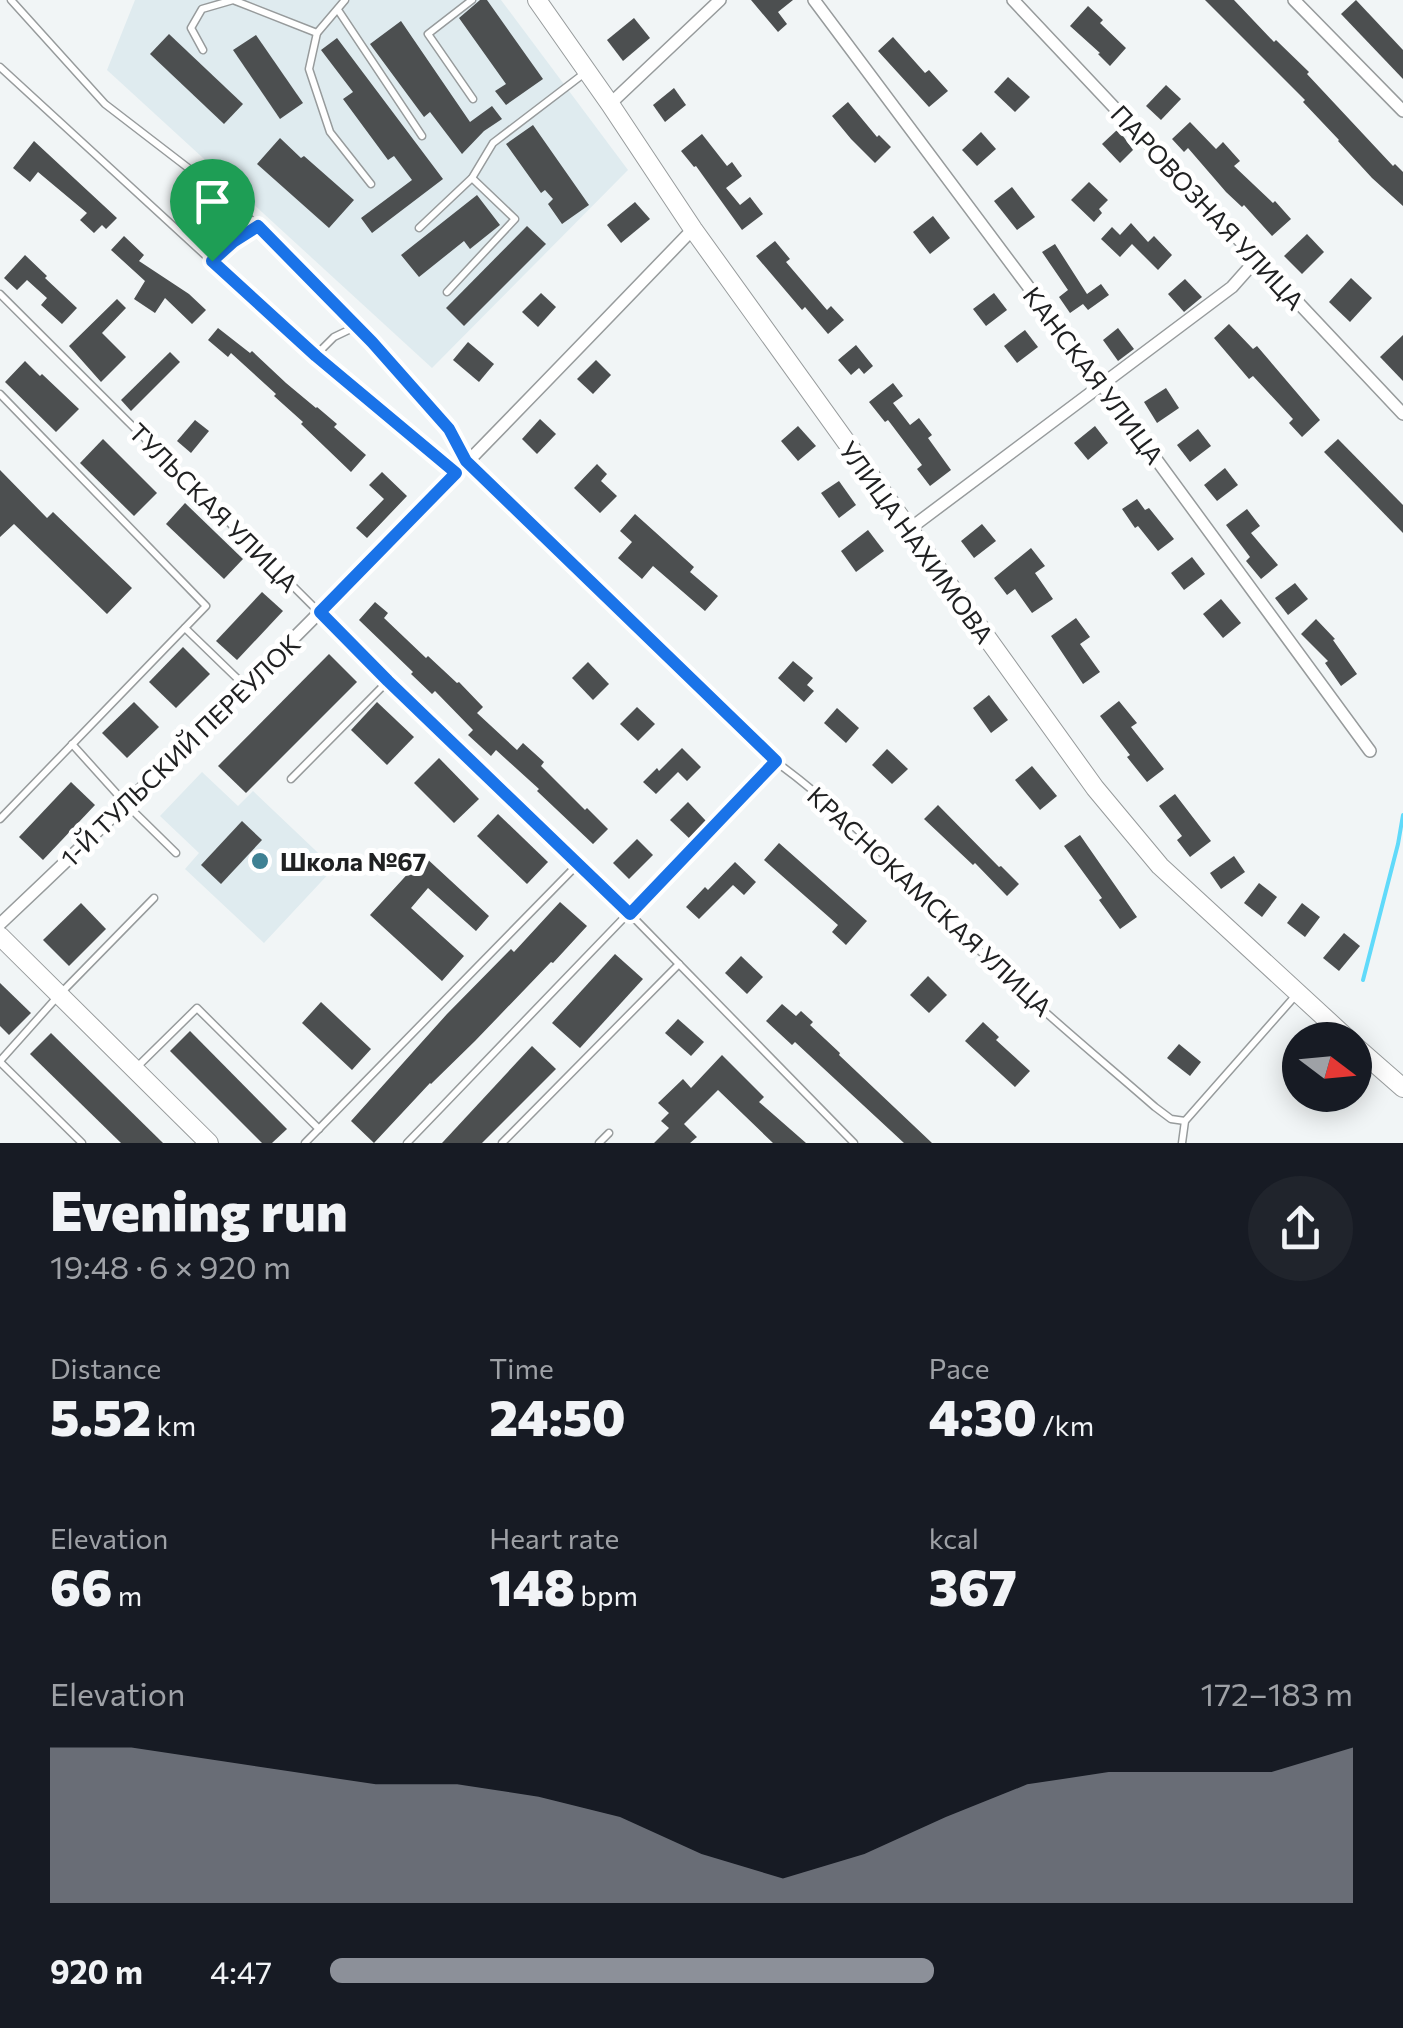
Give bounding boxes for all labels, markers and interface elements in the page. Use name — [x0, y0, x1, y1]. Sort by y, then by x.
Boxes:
street label: ПАРОВОЗНАЯ УЛИЦА — [1105, 98, 1311, 316]
pin — [170, 159, 255, 262]
icon: arrive — [185, 174, 240, 229]
street label: КАНСКАЯ УЛИЦА — [1018, 281, 1170, 469]
street label: ТУЛЬСКАЯ УЛИЦА — [123, 416, 305, 598]
street label: УЛИЦА НАХИМОВА — [834, 435, 1000, 649]
street label: 1-Й ТУЛЬСКИЙ ПЕРЕУЛОК — [54, 628, 306, 872]
street label: КРАСНОКАМСКАЯ УЛИЦА — [802, 780, 1058, 1022]
place label: Школа №67 — [280, 846, 426, 876]
marker: Школа №67 — [249, 850, 271, 872]
north arrow — [1282, 1022, 1372, 1112]
map controls — [1282, 1022, 1372, 1112]
text: Evening run — [50, 1175, 348, 1242]
button: share — [1248, 1176, 1353, 1281]
text: 19:48 · 6 × 920 m — [50, 1246, 291, 1286]
text: Distance — [50, 1351, 161, 1385]
text: Time — [489, 1351, 554, 1385]
text: Pace — [929, 1351, 990, 1385]
text: 5.52 — [50, 1385, 151, 1446]
text: 24:50 — [489, 1385, 626, 1446]
text: 4:30 — [929, 1385, 1037, 1446]
text: km — [151, 1408, 196, 1442]
text: /km — [1037, 1408, 1094, 1442]
text: Elevation — [50, 1521, 168, 1555]
text: Heart rate — [489, 1521, 619, 1555]
text: kcal — [929, 1521, 979, 1555]
text: 66 — [50, 1555, 112, 1616]
text: 148 — [489, 1555, 575, 1616]
text: 367 — [929, 1555, 1017, 1616]
text: m — [112, 1578, 142, 1612]
text: bpm — [575, 1578, 638, 1612]
text: Elevation — [50, 1673, 185, 1713]
text: 172–183 m — [1201, 1673, 1353, 1713]
text: 920 m — [50, 1951, 143, 1991]
text: 4:47 — [210, 1951, 272, 1991]

